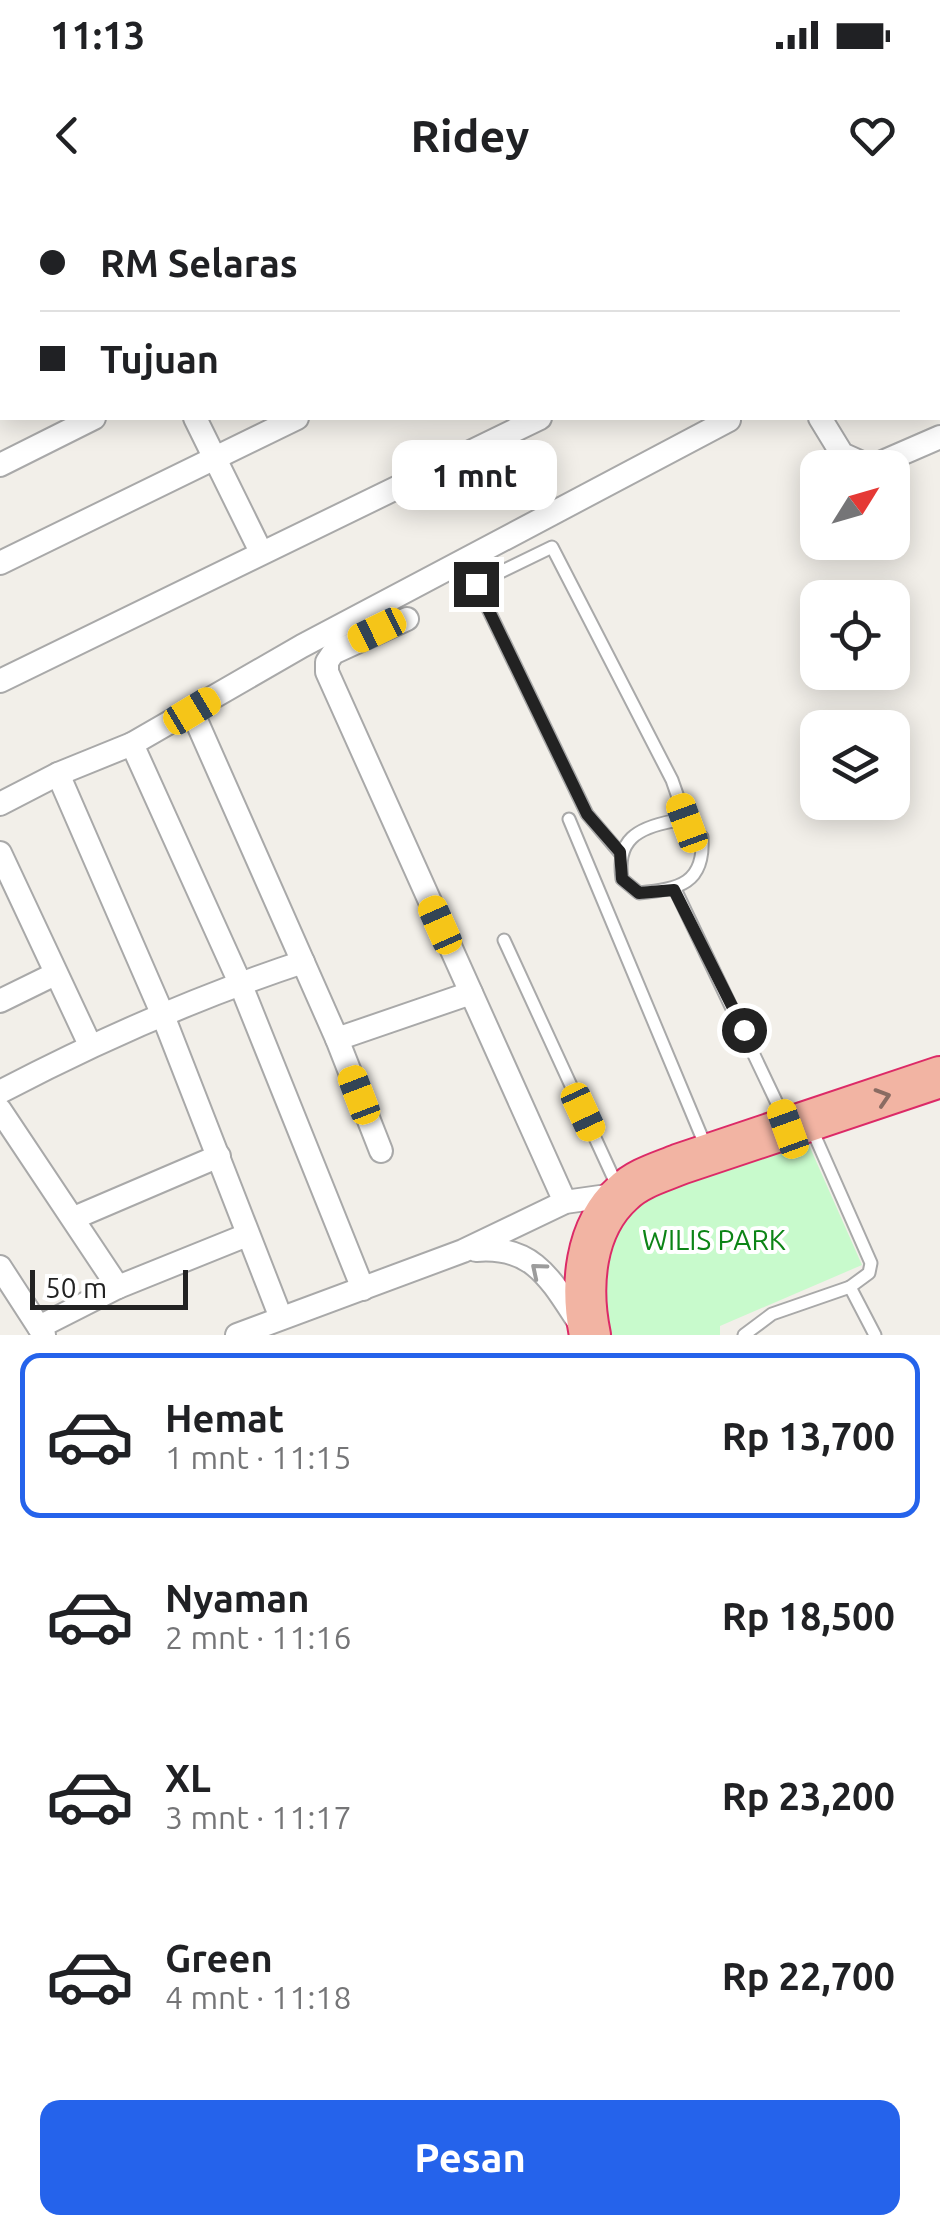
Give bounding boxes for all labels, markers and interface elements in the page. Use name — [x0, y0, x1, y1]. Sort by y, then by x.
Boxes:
text: 11:13 — [50, 14, 145, 56]
icon: back — [40, 108, 95, 163]
icon: heart — [845, 108, 900, 163]
text: Ridey — [411, 110, 529, 161]
text: RM Selaras — [100, 242, 298, 284]
text: Tujuan — [100, 338, 219, 380]
callout: 1 mnt — [394, 439, 558, 509]
north arrow — [800, 450, 910, 560]
map controls — [800, 450, 910, 820]
text: 1 mnt — [432, 457, 517, 493]
route end — [454, 562, 499, 607]
button: locate — [800, 580, 910, 690]
car — [343, 603, 411, 657]
car — [159, 683, 225, 739]
button: layers — [800, 710, 910, 820]
car — [663, 790, 711, 856]
car — [414, 891, 466, 959]
route start — [722, 1008, 767, 1053]
car — [334, 1062, 384, 1128]
car — [557, 1078, 609, 1146]
one-way arrow — [874, 1089, 891, 1109]
car — [764, 1096, 812, 1162]
park label: WILIS PARK — [642, 1224, 786, 1255]
one-way arrow — [531, 1264, 549, 1282]
scale bar — [30, 1265, 188, 1310]
text: 50 m — [45, 1272, 107, 1303]
icon: car — [45, 1391, 135, 1481]
text: Hemat — [165, 1397, 284, 1439]
text: Rp 13,700 — [722, 1415, 895, 1457]
text: 1 mnt · 11:15 — [165, 1439, 351, 1475]
icon: car — [45, 1571, 135, 1661]
text: Nyaman — [165, 1577, 310, 1619]
text: Rp 18,500 — [722, 1595, 895, 1637]
text: 2 mnt · 11:16 — [165, 1619, 351, 1655]
icon: car — [45, 1751, 135, 1841]
text: XL — [165, 1757, 211, 1799]
text: Rp 23,200 — [722, 1775, 895, 1817]
text: 3 mnt · 11:17 — [165, 1799, 351, 1835]
icon: car — [45, 1931, 135, 2021]
text: Green — [165, 1937, 273, 1979]
text: Rp 22,700 — [722, 1955, 895, 1997]
text: 4 mnt · 11:18 — [165, 1979, 351, 2015]
button: Pesan — [40, 2100, 900, 2215]

